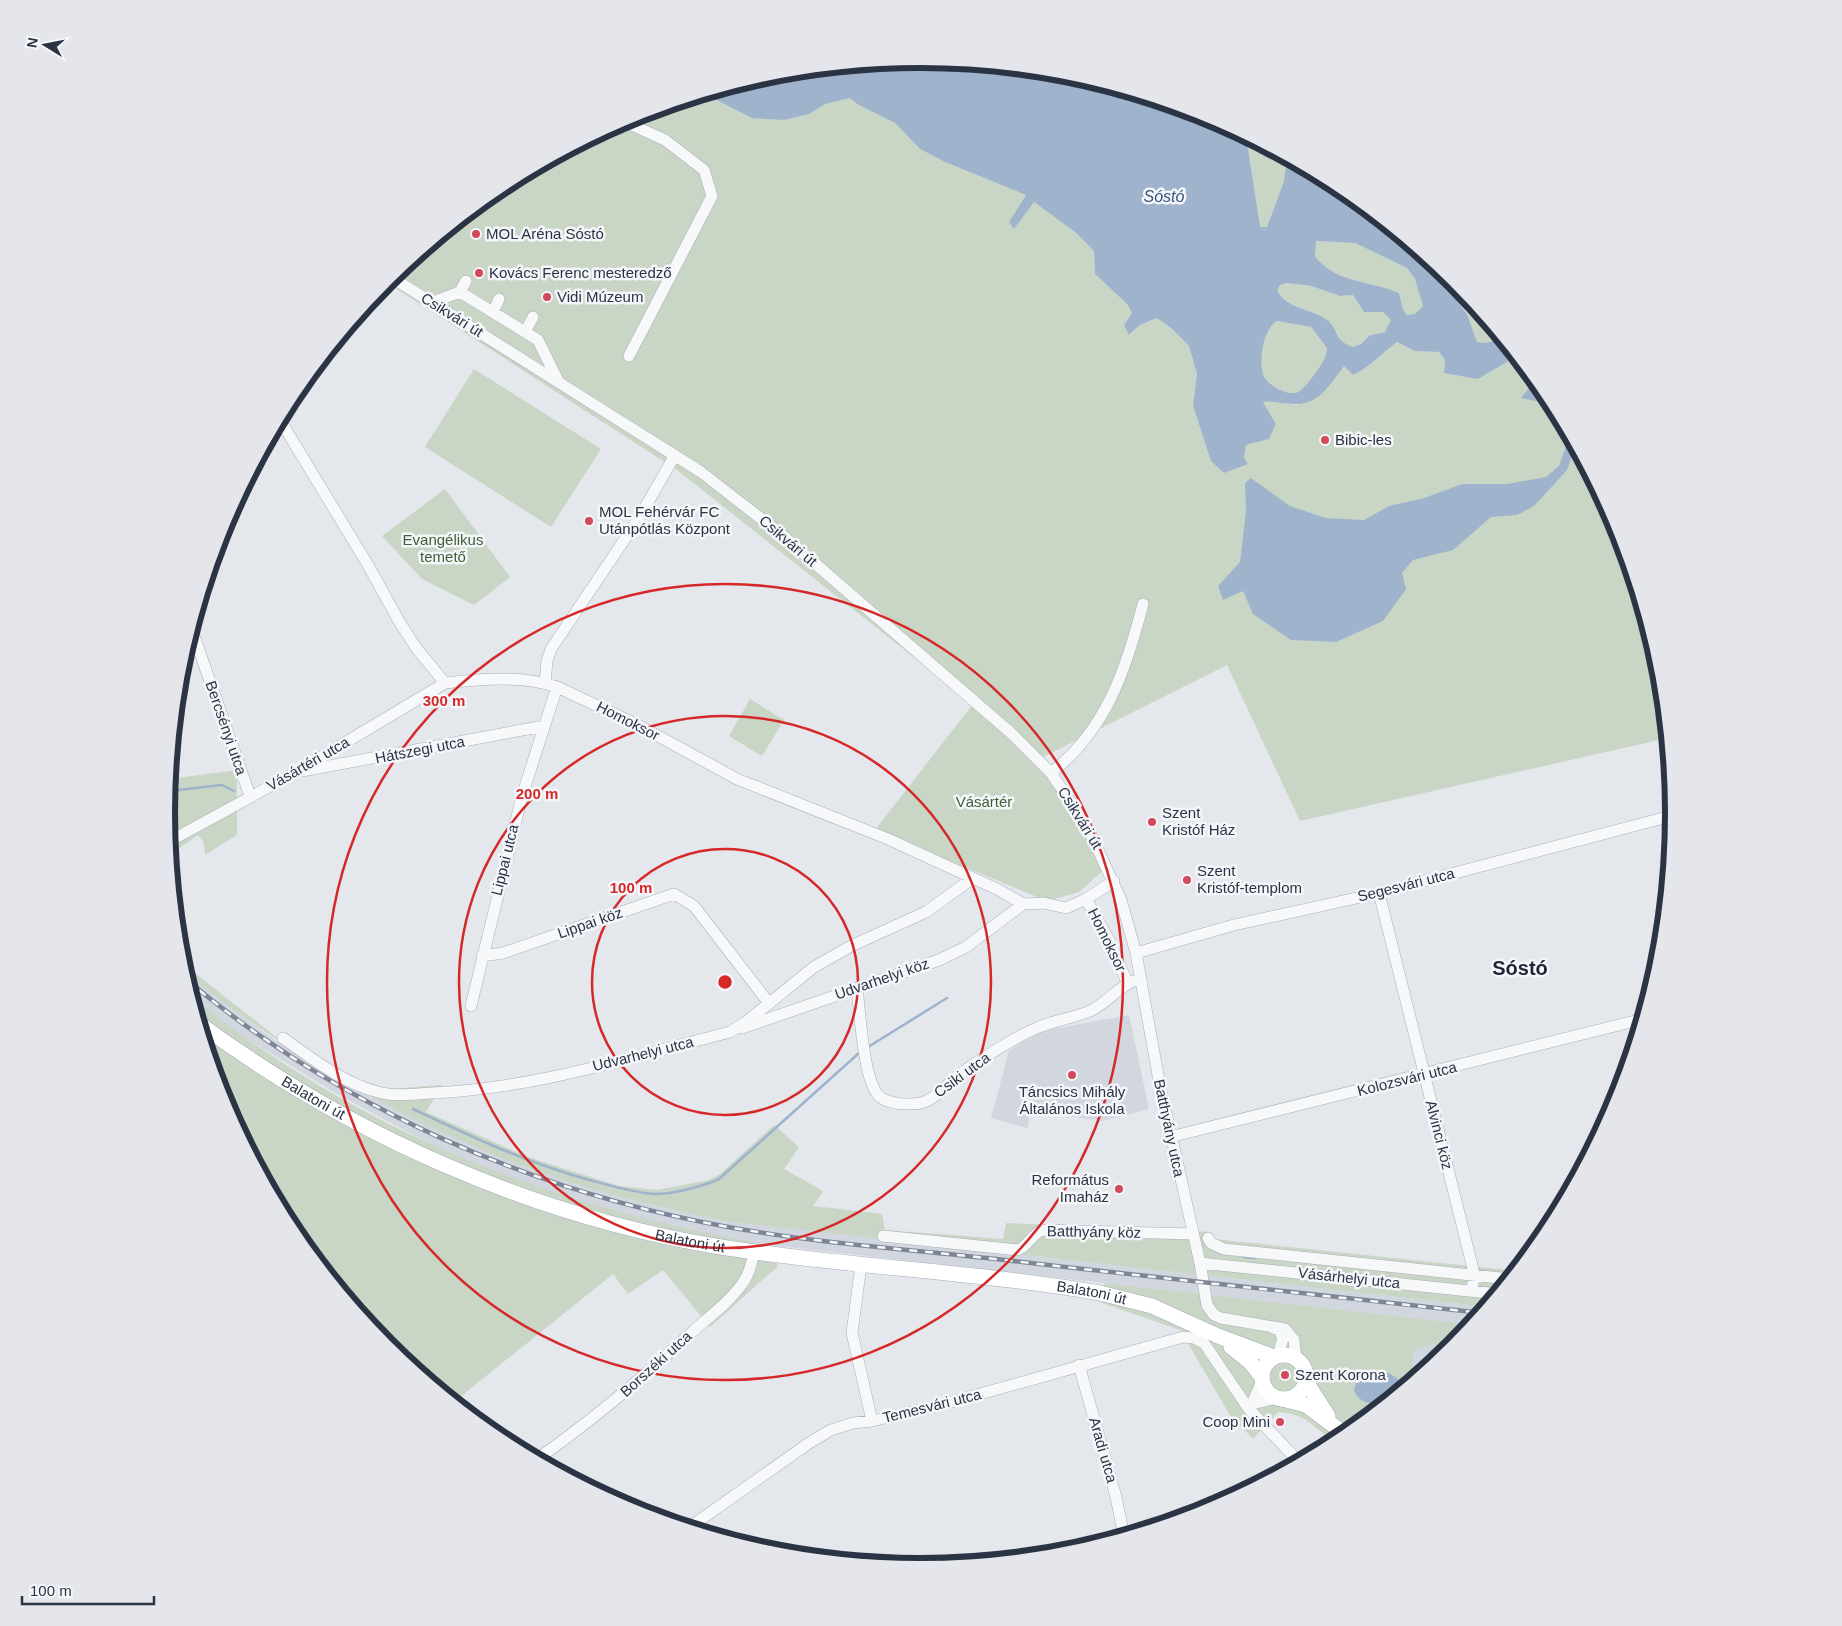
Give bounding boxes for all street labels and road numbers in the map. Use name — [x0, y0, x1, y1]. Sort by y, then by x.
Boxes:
street label: Csikvári út — [418, 289, 487, 341]
street label: Csikvári út — [756, 512, 821, 570]
street label: Bercsényi utca — [202, 679, 251, 778]
street label: Homoksor — [594, 697, 663, 744]
street label: Hátszegi utca — [374, 732, 467, 767]
street label: Vásártéri utca — [263, 733, 353, 794]
street label: Csikvári út — [1055, 784, 1107, 853]
street label: Lippai utca — [487, 822, 522, 897]
street label: Segesvári utca — [1356, 864, 1457, 905]
street label: Lippai köz — [555, 903, 625, 942]
street label: Homoksor — [1085, 905, 1130, 974]
street label: Udvarhelyi köz — [833, 954, 931, 1003]
street label: Udvarhelyi utca — [591, 1033, 696, 1074]
street label: Csiki utca — [930, 1048, 994, 1101]
street label: Kolozsvári utca — [1355, 1058, 1459, 1099]
street label: Balatoni út — [279, 1072, 349, 1123]
street label: Batthyány utca — [1151, 1078, 1188, 1179]
street label: Alvinci köz — [1423, 1098, 1456, 1171]
street label: Batthyány köz — [1047, 1222, 1141, 1241]
street label: Balatoni út — [654, 1225, 727, 1256]
street label: Vásárhelyi utca — [1297, 1264, 1402, 1291]
street label: Balatoni út — [1056, 1277, 1129, 1308]
street label: Borszéki utca — [617, 1327, 695, 1400]
street label: Temesvári utca — [881, 1385, 984, 1426]
street label: Aradi utca — [1086, 1415, 1121, 1485]

